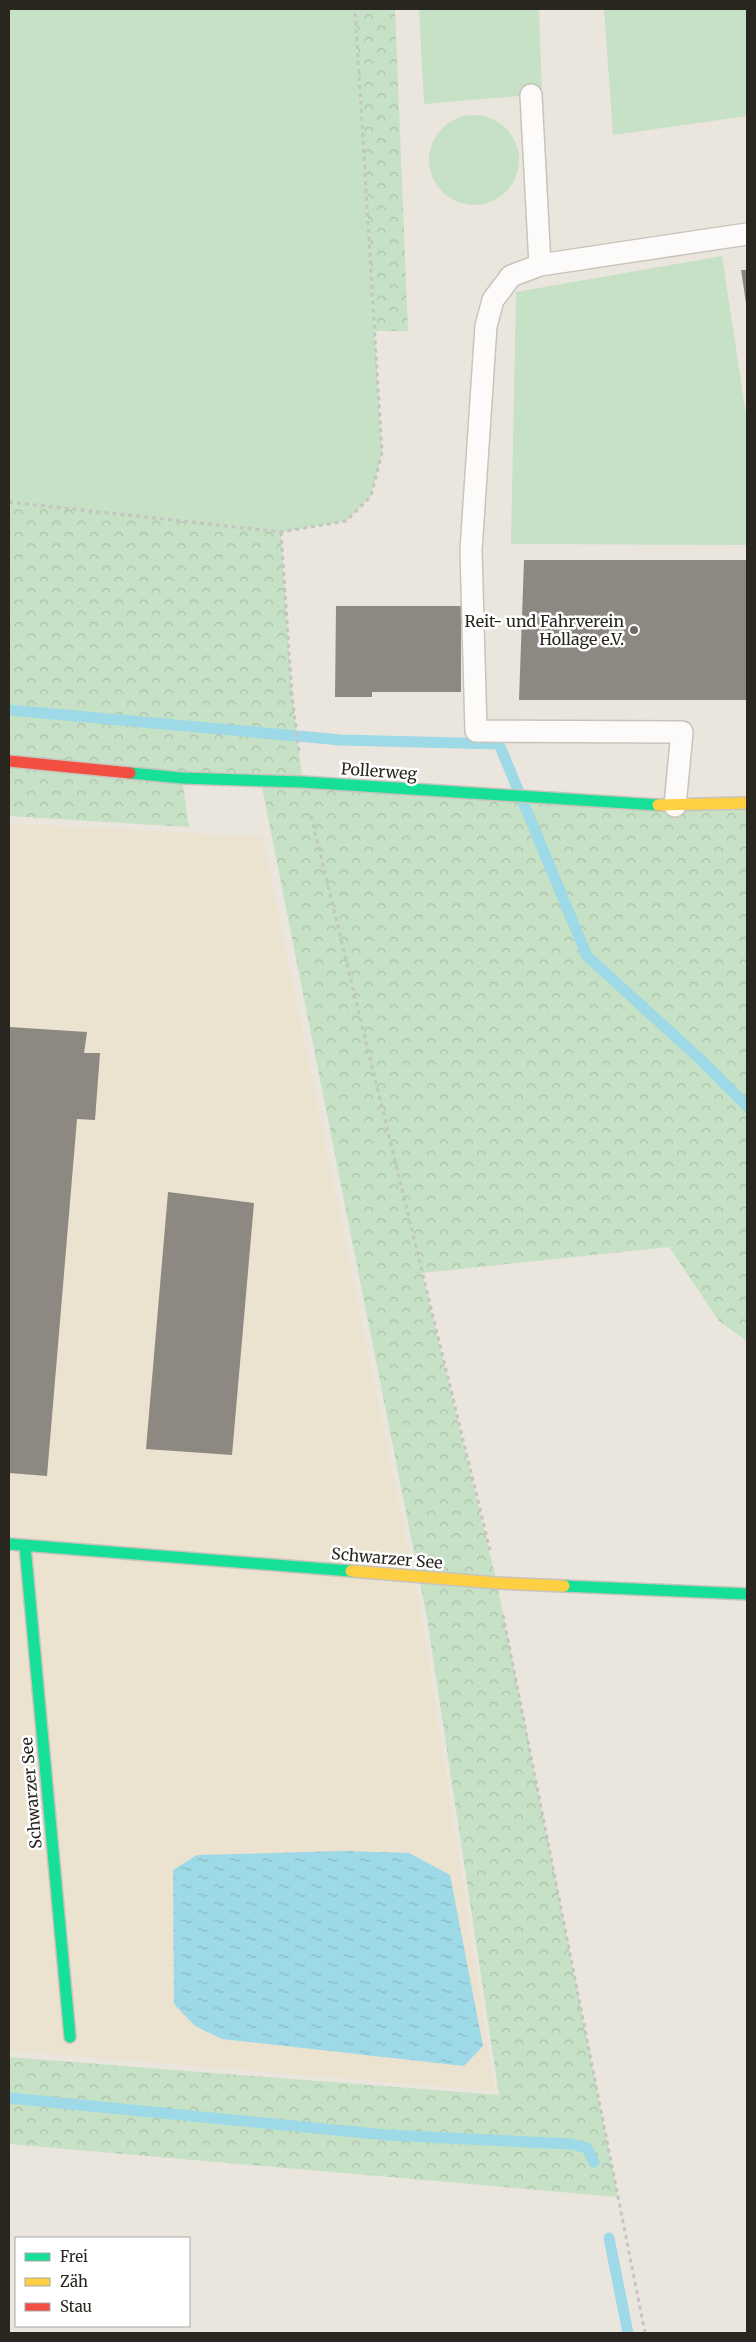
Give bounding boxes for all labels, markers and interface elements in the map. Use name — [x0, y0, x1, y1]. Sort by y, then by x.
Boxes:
place label: Reit- und Fahrverein Hollage e.V. — [465, 611, 624, 649]
marker: Reit- und Fahrverein Hollage e.V. — [628, 624, 640, 636]
street label: Pollerweg — [340, 758, 418, 784]
street label: Schwarzer See — [330, 1543, 444, 1573]
street label: Schwarzer See — [16, 1736, 46, 1850]
legend — [15, 2237, 190, 2327]
text: Frei — [60, 2247, 88, 2266]
text: Zäh — [60, 2272, 88, 2291]
text: Stau — [60, 2297, 92, 2316]

